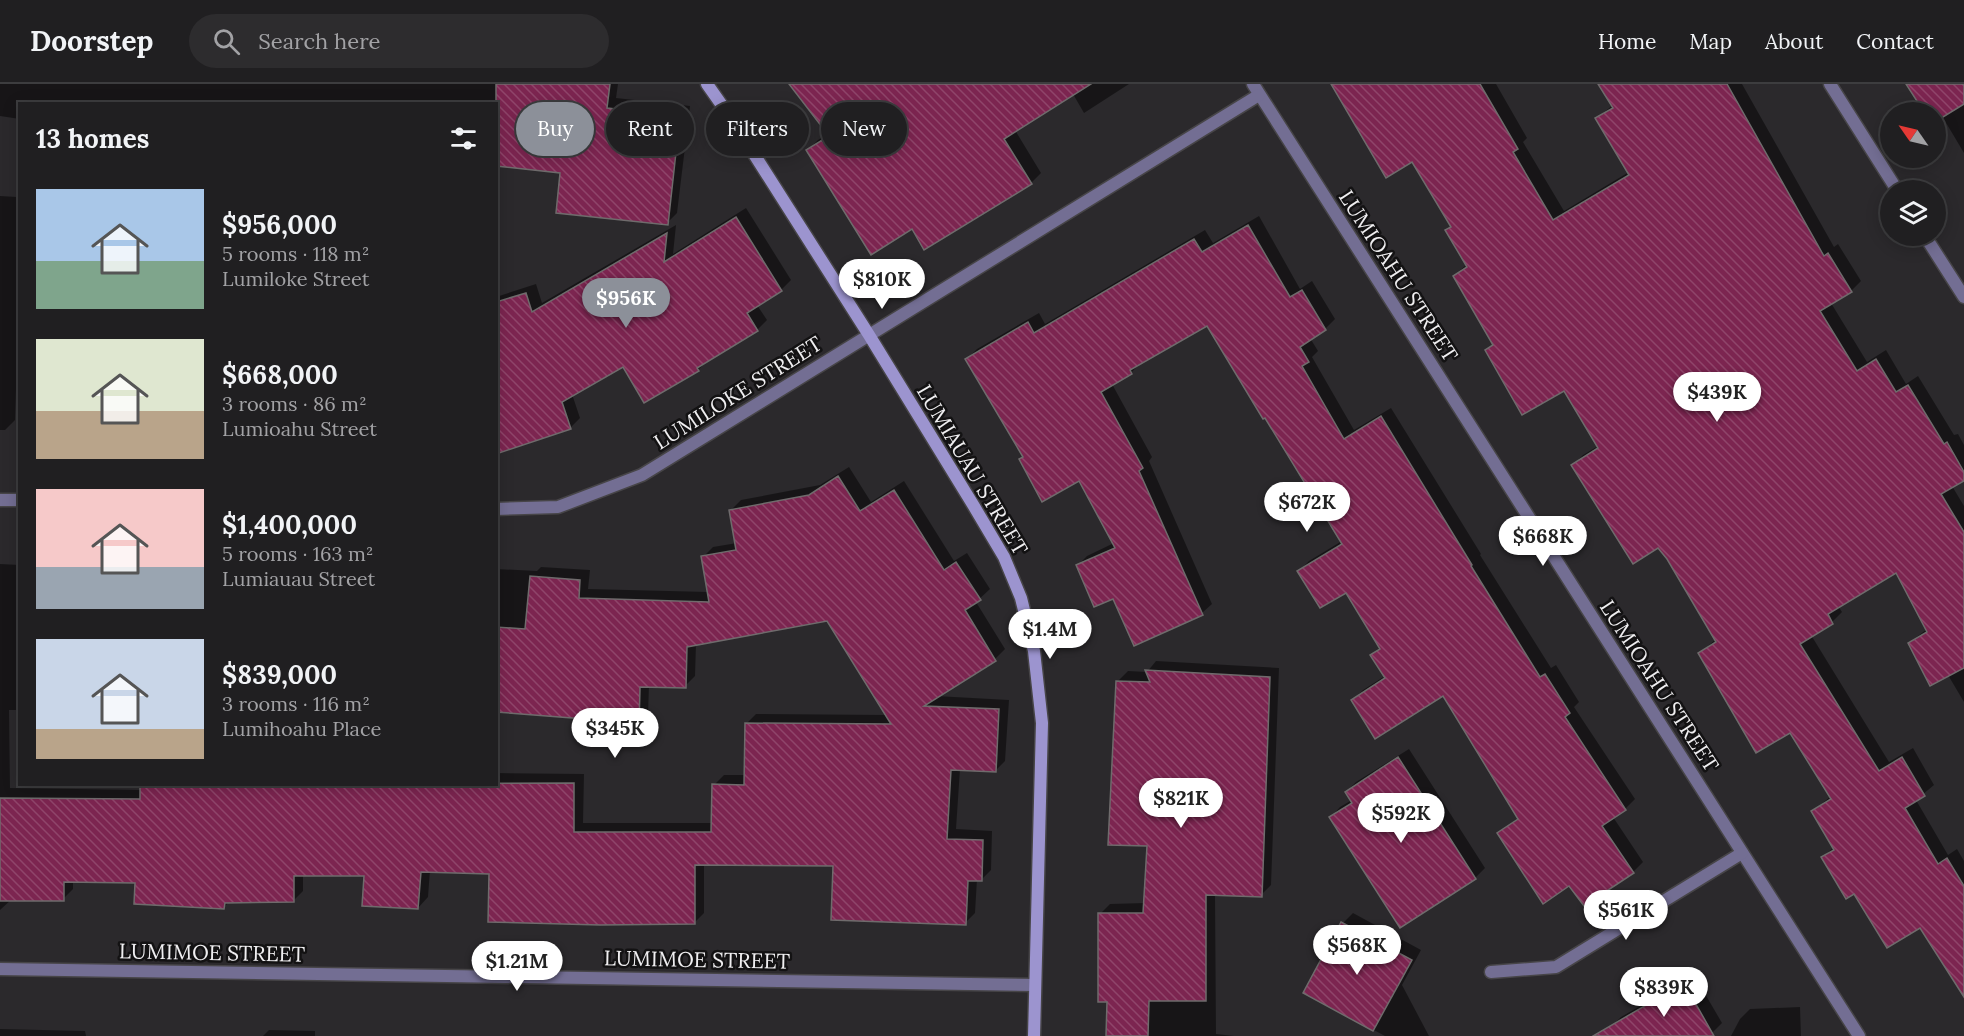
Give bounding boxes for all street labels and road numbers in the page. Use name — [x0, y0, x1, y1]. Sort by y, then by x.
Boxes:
street label: LUMIOAHU STREET — [1333, 185, 1464, 367]
street label: LUMILOKE STREET — [649, 330, 827, 455]
street label: LUMIAUAU STREET — [911, 380, 1034, 560]
street label: LUMIOAHU STREET — [1594, 595, 1725, 777]
street label: LUMIMOE STREET — [119, 937, 305, 968]
street label: LUMIMOE STREET — [604, 944, 790, 975]

